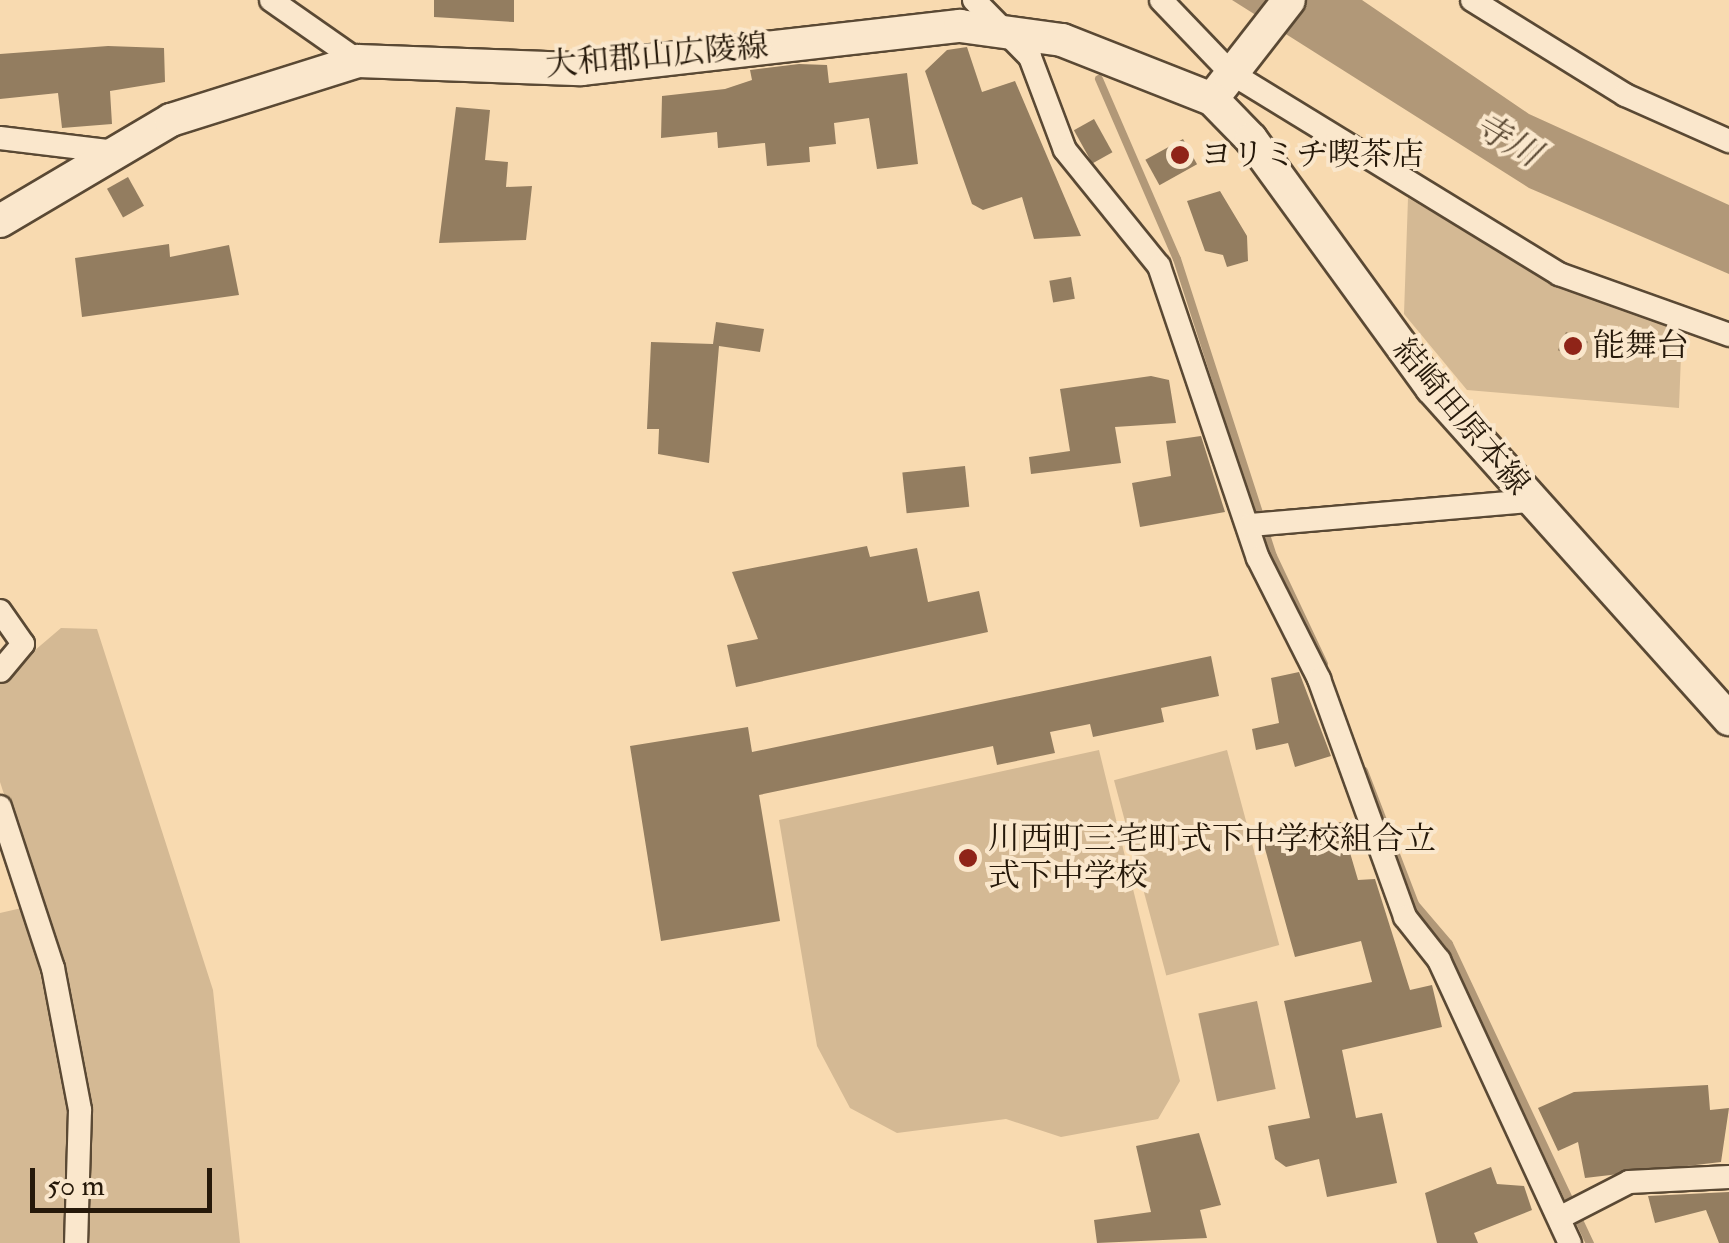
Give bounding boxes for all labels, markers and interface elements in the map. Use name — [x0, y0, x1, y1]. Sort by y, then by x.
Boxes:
street label: 大和郡山広陵線 — [544, 27, 770, 85]
water label: 寺川 — [1466, 104, 1548, 176]
place label: ヨリミチ喫茶店 — [1200, 136, 1424, 174]
marker: ヨリミチ喫茶店 — [1169, 144, 1191, 166]
place label: 能舞台 — [1593, 327, 1689, 365]
street label: 結崎田原本線 — [1385, 331, 1537, 503]
marker: 能舞台 — [1562, 335, 1584, 357]
place label: 川西町三宅町式下中学校組合立 式下中学校 — [988, 821, 1436, 896]
marker: 川西町三宅町式下中学校組合立 式下中学校 — [957, 847, 979, 869]
scale bar — [35, 1148, 218, 1210]
text: 50 m — [47, 1167, 105, 1204]

